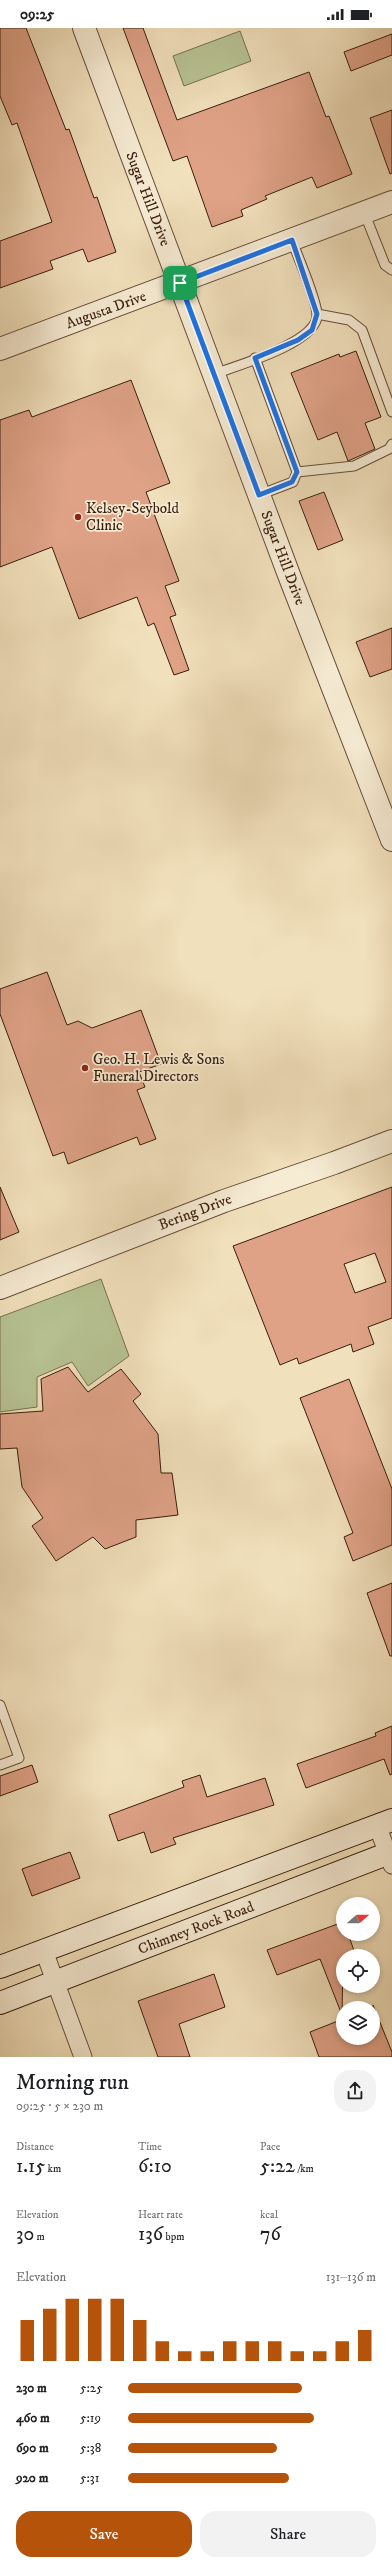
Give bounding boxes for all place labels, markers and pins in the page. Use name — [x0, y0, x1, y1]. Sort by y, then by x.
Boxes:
pin — [163, 266, 197, 300]
place label: Kelsey-Seybold Clinic — [86, 499, 179, 535]
marker: Kelsey-Seybold Clinic — [73, 512, 83, 522]
place label: Geo. H. Lewis & Sons Funeral Directors — [93, 1050, 225, 1086]
marker: Geo. H. Lewis & Sons Funeral Directors — [80, 1063, 90, 1073]

